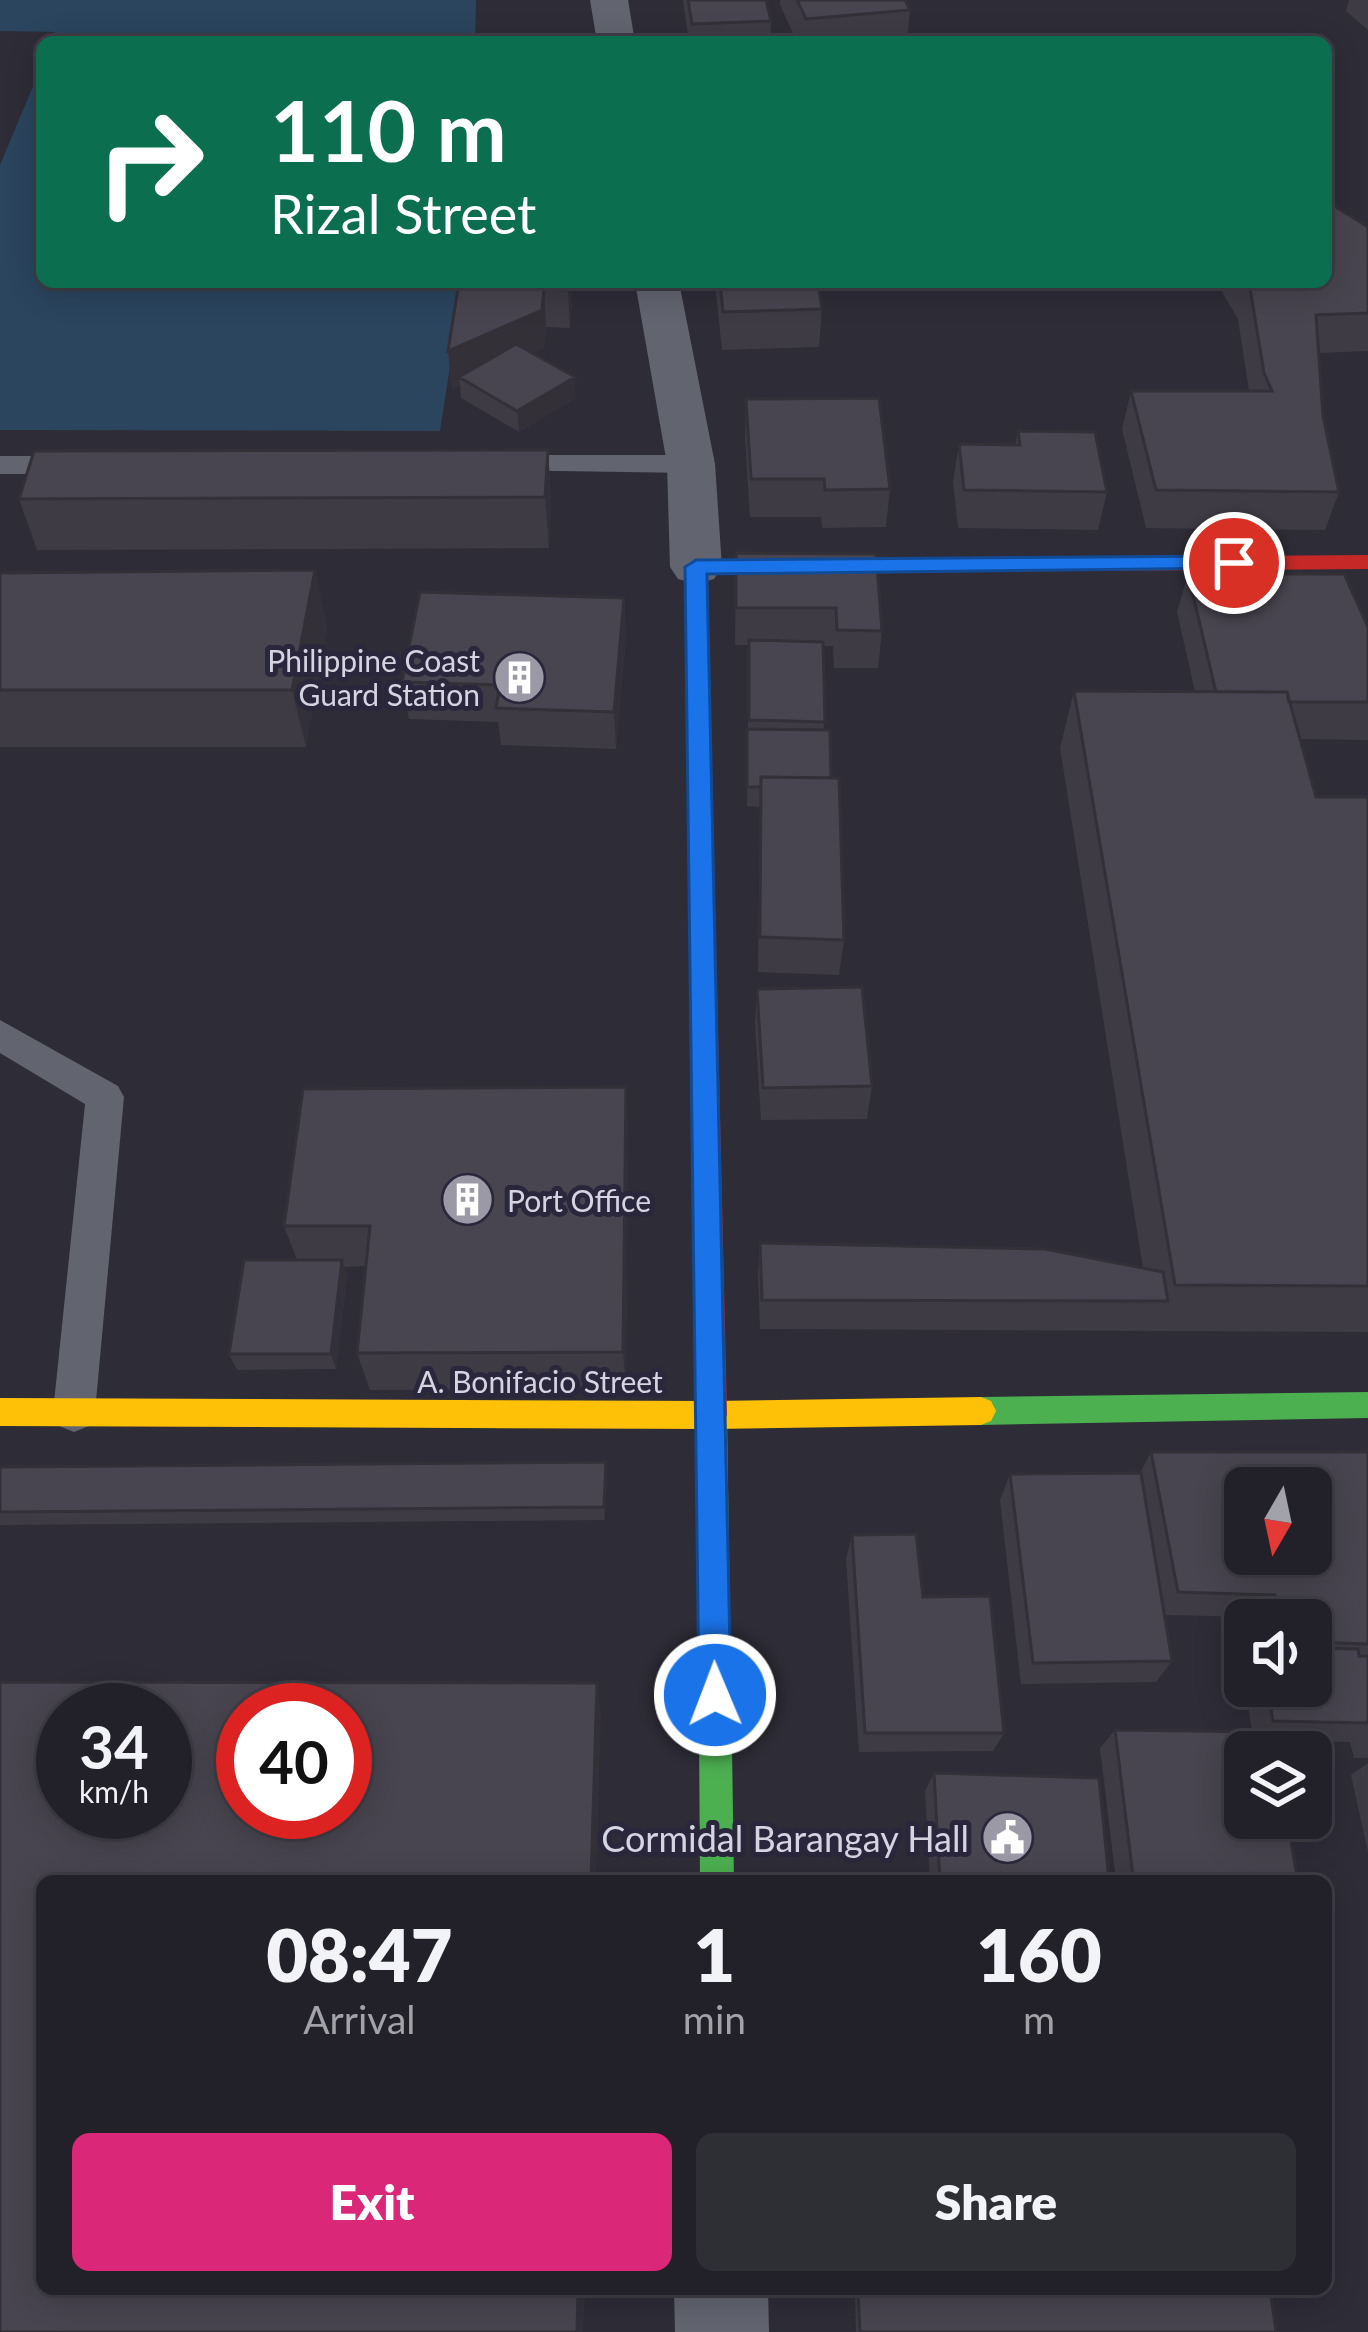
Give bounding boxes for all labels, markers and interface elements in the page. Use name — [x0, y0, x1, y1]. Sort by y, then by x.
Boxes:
text: 110 m — [270, 79, 507, 180]
icon: right — [72, 84, 228, 240]
text: Rizal Street — [270, 181, 536, 246]
pin — [1183, 512, 1285, 614]
icon: arrive — [1201, 530, 1267, 596]
place label: Philippine Coast Guard Station — [267, 642, 480, 712]
building icon: Philippine Coast Guard Station — [491, 649, 547, 705]
building icon: Port Office — [440, 1172, 496, 1228]
place label: Port Office — [507, 1182, 651, 1218]
street label: A. Bonifacio Street — [417, 1363, 663, 1399]
north arrow — [1224, 1467, 1332, 1575]
map controls — [1224, 1467, 1332, 1839]
button: sound — [1224, 1599, 1332, 1707]
position arrow — [652, 1632, 778, 1758]
speed limit sign: 40 — [216, 1683, 372, 1839]
text: 34 — [79, 1710, 149, 1782]
button: layers — [1224, 1731, 1332, 1839]
text: km/h — [79, 1773, 149, 1809]
public building icon: Cormidal Barangay Hall — [980, 1810, 1036, 1866]
place label: Cormidal Barangay Hall — [601, 1816, 969, 1860]
text: 08:47 — [266, 1911, 452, 1997]
text: 1 — [694, 1911, 735, 1997]
text: 160 — [976, 1911, 1102, 1997]
text: Arrival — [303, 1996, 416, 2042]
text: min — [683, 1996, 746, 2042]
text: m — [1023, 1996, 1055, 2042]
button: Exit — [72, 2133, 672, 2271]
button: Share — [696, 2133, 1296, 2271]

